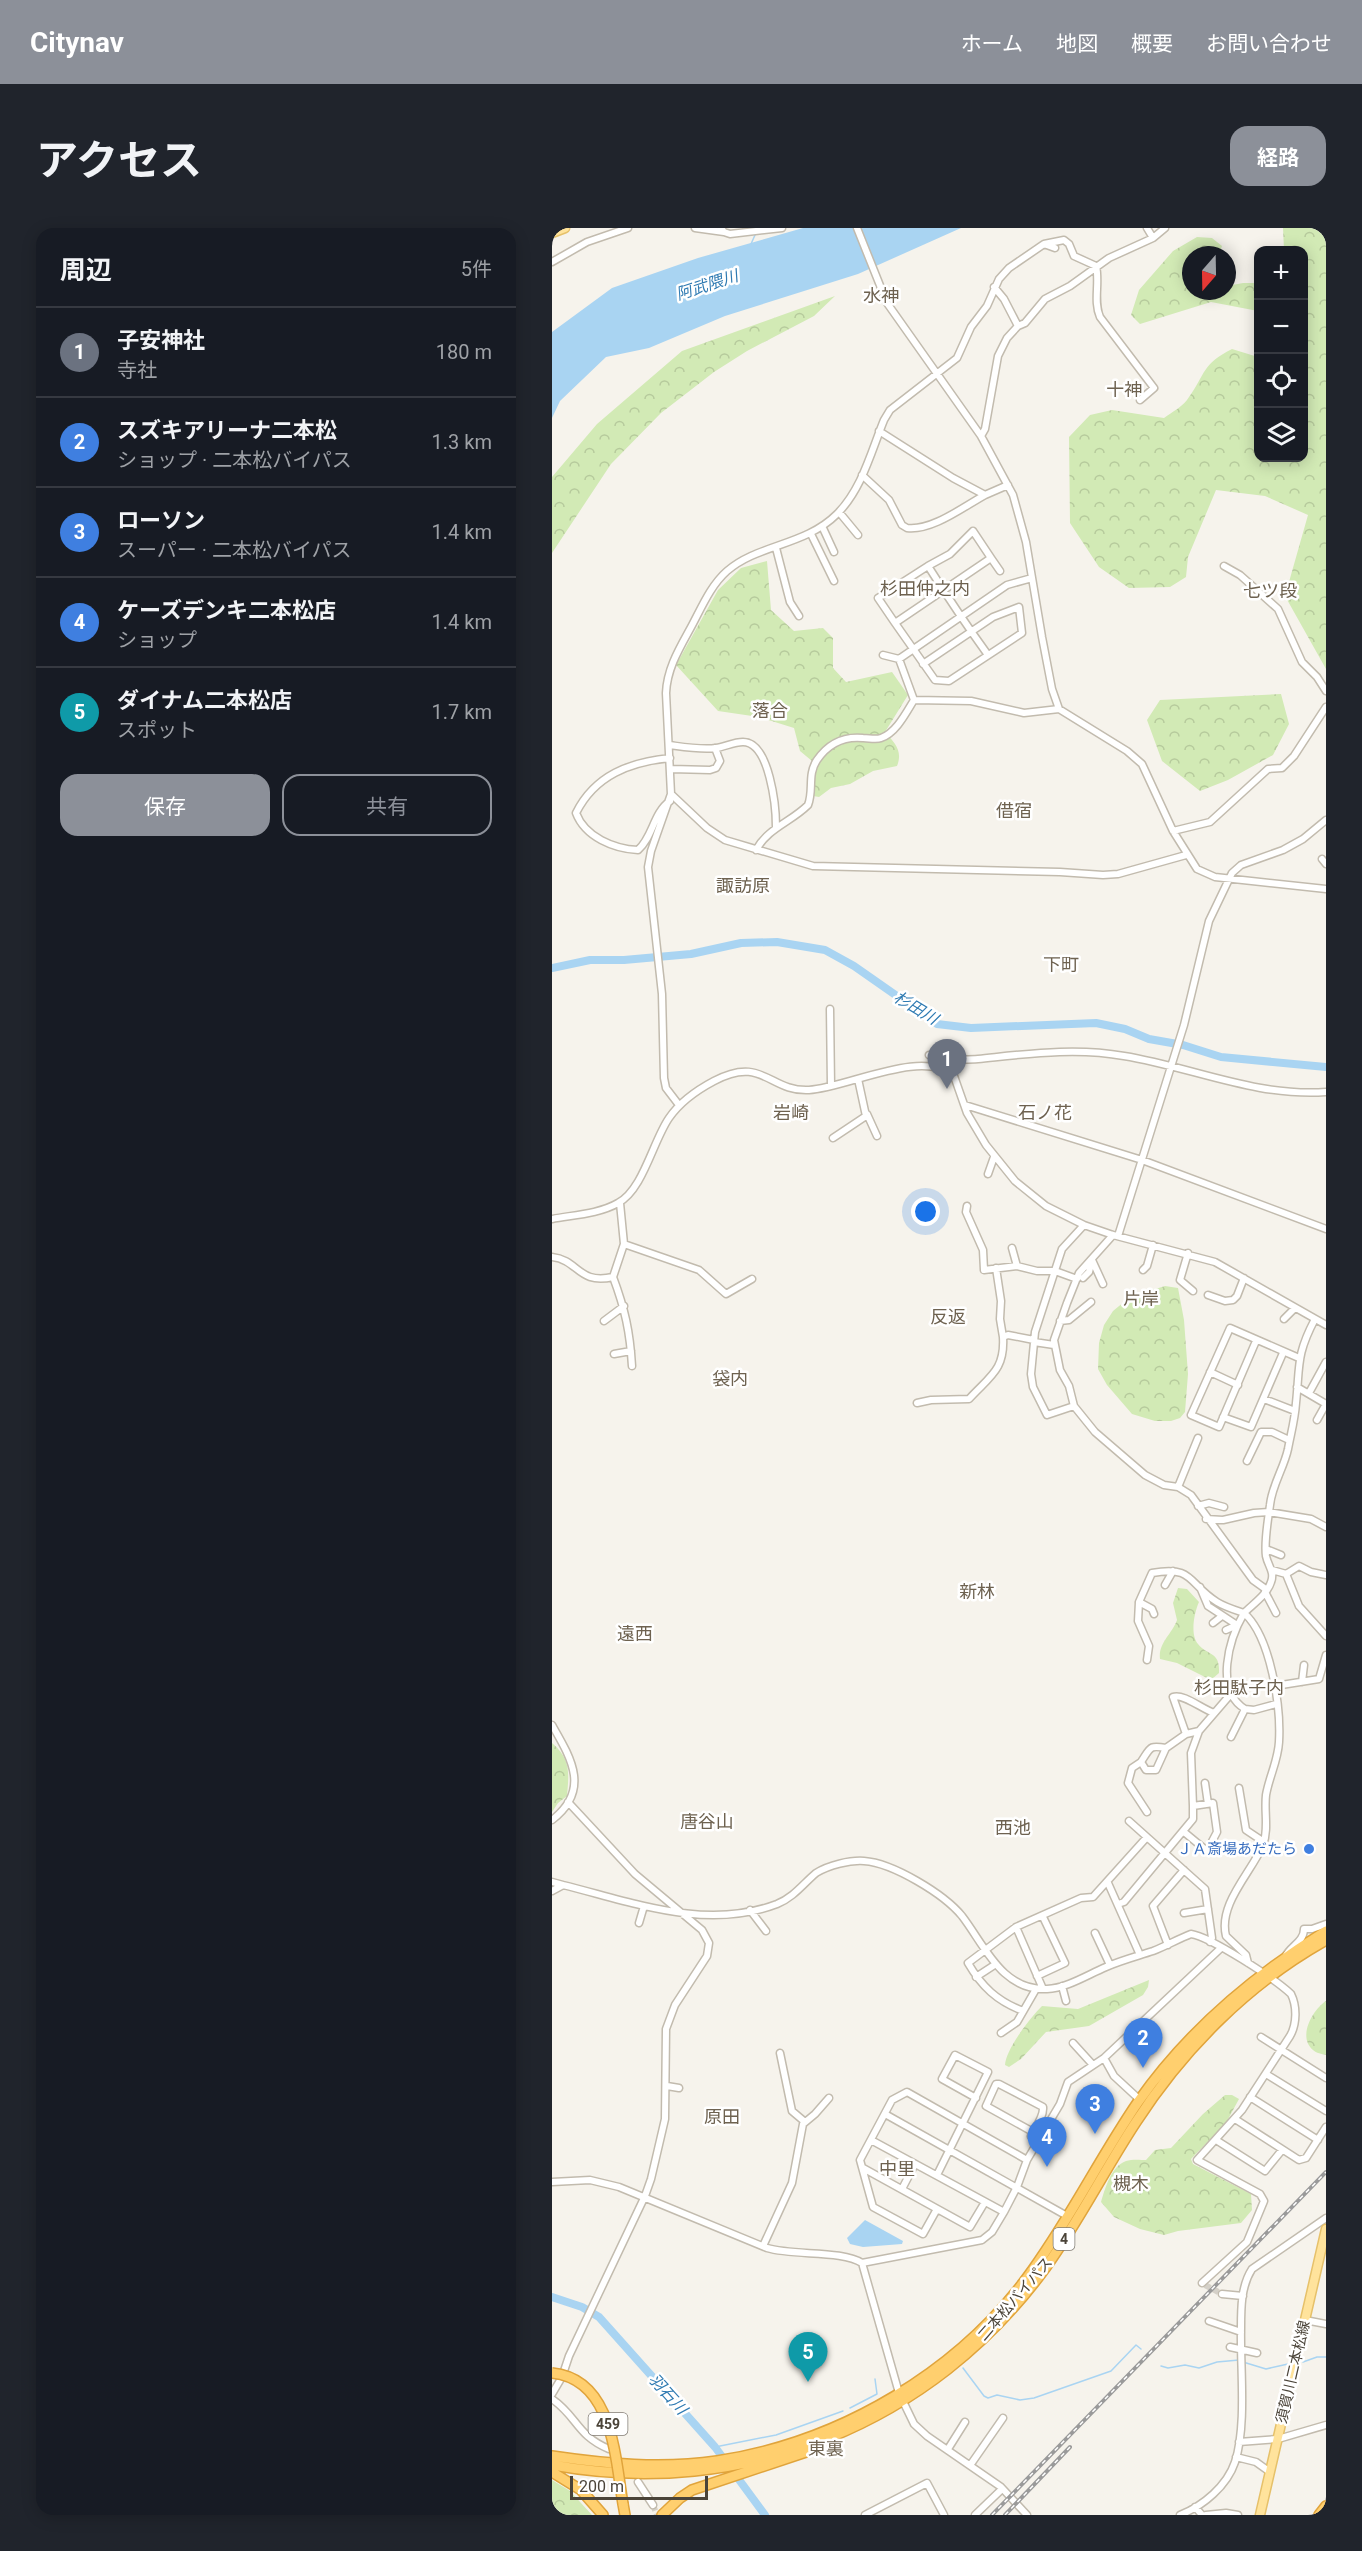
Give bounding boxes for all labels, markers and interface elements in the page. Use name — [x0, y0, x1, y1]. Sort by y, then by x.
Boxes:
text: Citynav — [30, 26, 124, 59]
text: ホーム — [961, 32, 1023, 56]
text: 地図 — [1056, 32, 1098, 56]
text: 概要 — [1131, 32, 1173, 56]
text: お問い合わせ — [1206, 32, 1332, 56]
button: 経路 — [1230, 126, 1326, 186]
text: アクセス — [36, 136, 202, 185]
north arrow — [1182, 246, 1236, 300]
map controls — [1254, 246, 1308, 462]
button: + — [1254, 246, 1308, 300]
text: 周辺 — [60, 255, 112, 285]
text: 5件 — [461, 257, 492, 281]
water label: 阿武隈川 — [674, 265, 742, 304]
district label: 水神 — [863, 285, 899, 306]
button: − — [1254, 300, 1308, 354]
text: 子安神社 — [117, 328, 205, 353]
text: 1 — [74, 340, 85, 364]
text: 180 m — [436, 340, 492, 364]
button: locate — [1254, 354, 1308, 408]
text: 寺社 — [117, 358, 157, 382]
district label: 十神 — [1106, 379, 1142, 400]
button: layers — [1254, 408, 1308, 462]
text: スズキアリーナ二本松 — [117, 418, 337, 443]
text: 2 — [74, 430, 85, 454]
text: 1.3 km — [432, 430, 492, 454]
text: ショップ · 二本松バイパス — [117, 448, 352, 472]
text: ローソン — [117, 508, 205, 533]
text: 3 — [74, 520, 85, 544]
text: 1.4 km — [432, 520, 492, 544]
text: スーパー · 二本松バイパス — [117, 538, 352, 562]
district label: 杉田仲之内 — [880, 578, 970, 599]
district label: 七ツ段 — [1243, 580, 1297, 601]
text: ケーズデンキ二本松店 — [117, 598, 336, 623]
text: 4 — [74, 610, 85, 634]
text: 1.4 km — [432, 610, 492, 634]
text: ショップ — [117, 628, 197, 652]
text: ダイナム二本松店 — [117, 688, 292, 713]
text: 5 — [74, 700, 85, 724]
text: 1.7 km — [432, 700, 492, 724]
district label: 落合 — [752, 700, 788, 721]
text: スポット — [117, 718, 197, 742]
button: 保存 — [60, 774, 270, 836]
button: 共有 — [282, 774, 492, 836]
district label: 借宿 — [996, 800, 1032, 821]
district label: 諏訪原 — [716, 875, 770, 896]
district label: 下町 — [1043, 954, 1079, 975]
water label: 杉田川 — [891, 987, 943, 1030]
pin: 1 — [928, 1040, 966, 1089]
district label: 岩崎 — [773, 1102, 809, 1123]
district label: 石ノ花 — [1018, 1102, 1072, 1123]
your location — [911, 1197, 940, 1226]
district label: 片岸 — [1123, 1288, 1159, 1309]
district label: 反返 — [930, 1306, 966, 1327]
district label: 袋内 — [712, 1368, 748, 1389]
district label: 新林 — [959, 1581, 995, 1602]
district label: 遠西 — [617, 1623, 653, 1644]
district label: 杉田駄子内 — [1194, 1677, 1284, 1698]
district label: 唐谷山 — [680, 1811, 734, 1832]
district label: 西池 — [995, 1817, 1031, 1838]
place label: ＪＡ斎場あだたら — [1177, 1840, 1297, 1858]
marker: ＪＡ斎場あだたら — [1302, 1842, 1316, 1856]
pin: 2 — [1124, 2018, 1162, 2068]
pin: 3 — [1076, 2084, 1114, 2134]
district label: 原田 — [704, 2106, 740, 2127]
pin: 4 — [1028, 2118, 1066, 2167]
district label: 中里 — [879, 2158, 915, 2179]
district label: 槻木 — [1113, 2173, 1149, 2194]
road number: 4 — [1054, 2228, 1074, 2250]
street label: 二本松バイパス — [974, 2254, 1056, 2344]
street label: 須賀川二本松線 — [1272, 2319, 1314, 2425]
pin: 5 — [788, 2332, 828, 2382]
water label: 羽石川 — [645, 2370, 692, 2420]
road number: 459 — [588, 2413, 628, 2435]
district label: 東裏 — [808, 2438, 844, 2459]
scale bar — [570, 2473, 708, 2500]
text: 200 m — [579, 2477, 624, 2496]

